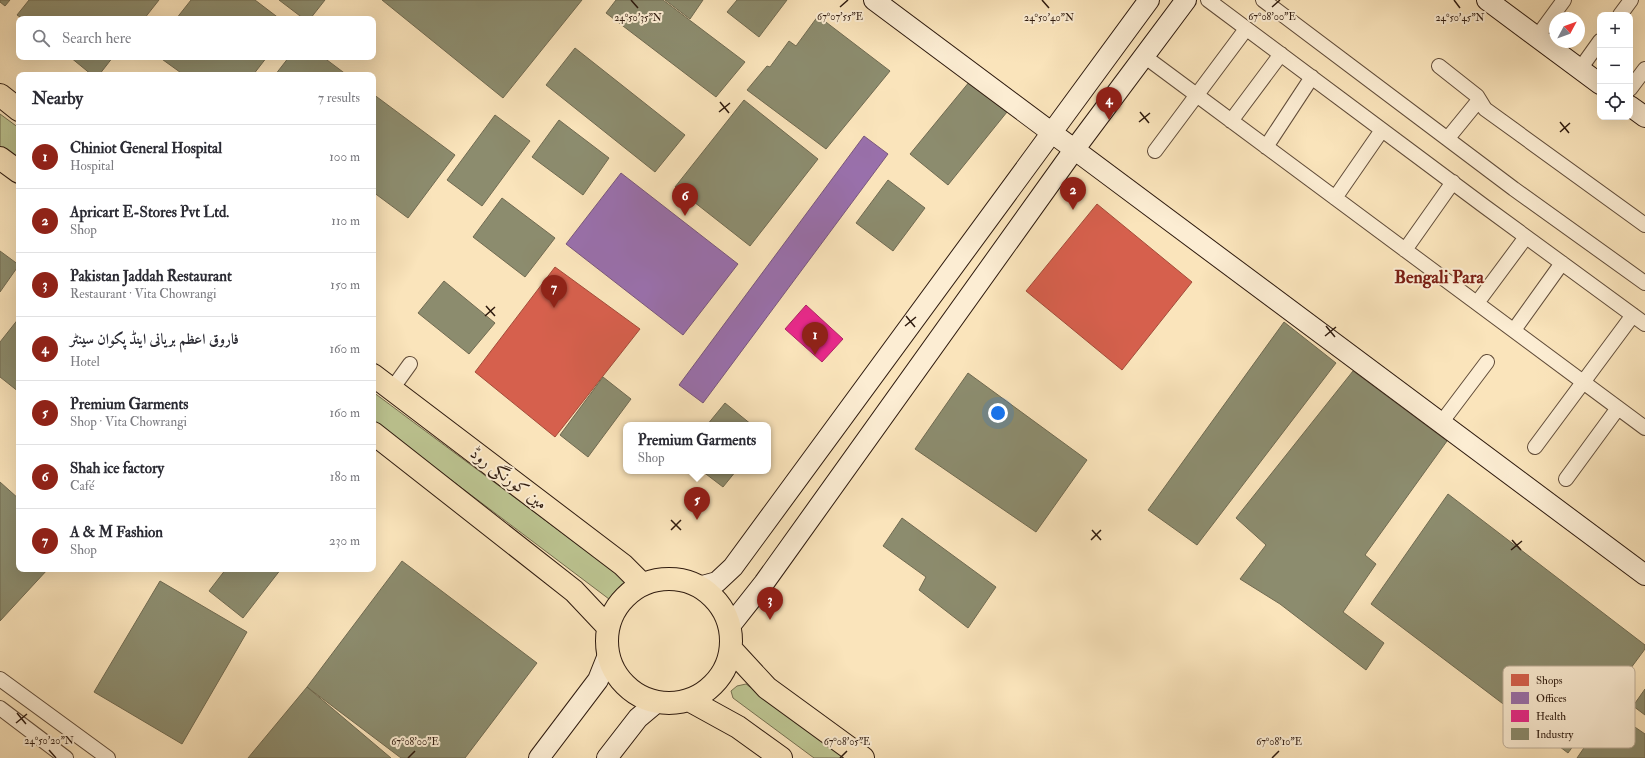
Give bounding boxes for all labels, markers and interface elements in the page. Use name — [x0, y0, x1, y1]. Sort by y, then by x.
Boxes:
text: 67°07'55"E — [817, 11, 863, 23]
text: 67°08'00"E — [1248, 11, 1296, 23]
text: 24°50'35"N — [614, 12, 662, 24]
text: 24°50'40"N — [1024, 12, 1074, 24]
text: 24°50'45"N — [1435, 12, 1485, 24]
north arrow — [1549, 12, 1585, 48]
map controls — [1597, 12, 1633, 120]
button: + — [1597, 12, 1633, 48]
search box — [16, 16, 376, 60]
icon: search — [30, 27, 52, 49]
text: Search here — [62, 29, 131, 48]
button: − — [1597, 48, 1633, 84]
button: locate — [1597, 84, 1633, 120]
pin: 4 — [1096, 87, 1122, 120]
text: Nearby — [32, 88, 83, 109]
text: 7 results — [318, 90, 360, 106]
text: Chiniot General Hospital — [70, 139, 222, 158]
text: 1 — [43, 149, 47, 165]
text: 100 m — [329, 149, 360, 165]
text: Hospital — [70, 158, 114, 174]
pin: 2 — [1060, 177, 1086, 210]
pin: 6 — [672, 183, 698, 216]
text: Apricart E-Stores Pvt Ltd. — [70, 203, 229, 222]
text: 2 — [42, 213, 48, 229]
text: 110 m — [331, 213, 360, 229]
text: Shop — [70, 222, 97, 238]
district label: Bengali Para — [1394, 266, 1484, 289]
text: Pakistan Jaddah Restaurant — [70, 267, 232, 286]
pin: 7 — [541, 275, 567, 308]
text: 3 — [43, 277, 48, 293]
text: 150 m — [330, 277, 360, 293]
text: Restaurant · Vita Chowrangi — [70, 286, 217, 302]
pin: 1 — [802, 322, 828, 355]
text: فاروق اعظم بریانی اینڈ پکوان سینٹر — [70, 330, 239, 349]
text: 4 — [41, 341, 49, 357]
text: 160 m — [329, 341, 360, 357]
text: Hotel — [70, 354, 100, 370]
text: Premium Garments — [70, 395, 188, 414]
your location — [988, 403, 1008, 423]
text: 5 — [42, 405, 48, 421]
text: 160 m — [329, 405, 360, 421]
text: Shop · Vita Chowrangi — [70, 414, 187, 430]
popup — [623, 422, 771, 474]
text: Premium Garments — [638, 431, 756, 450]
street label: مین کورنگی روڈ — [465, 443, 551, 515]
text: Shop — [638, 450, 665, 466]
text: Shah ice factory — [70, 459, 164, 478]
text: 6 — [42, 469, 48, 485]
text: 180 m — [330, 469, 360, 485]
text: Café — [70, 478, 94, 494]
pin: 5 — [684, 487, 710, 520]
text: A & M Fashion — [70, 523, 163, 542]
text: 7 — [42, 533, 48, 549]
text: 230 m — [329, 533, 360, 549]
text: Shop — [70, 542, 97, 558]
pin: 3 — [757, 587, 783, 620]
legend — [1503, 666, 1635, 748]
text: Shops — [1536, 674, 1563, 688]
text: Offices — [1536, 692, 1567, 705]
text: Health — [1536, 710, 1566, 723]
text: Industry — [1536, 728, 1574, 742]
text: 24°50'20"N — [24, 735, 74, 747]
text: 67°08'00"E — [391, 736, 439, 748]
text: 67°08'05"E — [824, 736, 870, 748]
text: 67°08'10"E — [1256, 736, 1302, 748]

